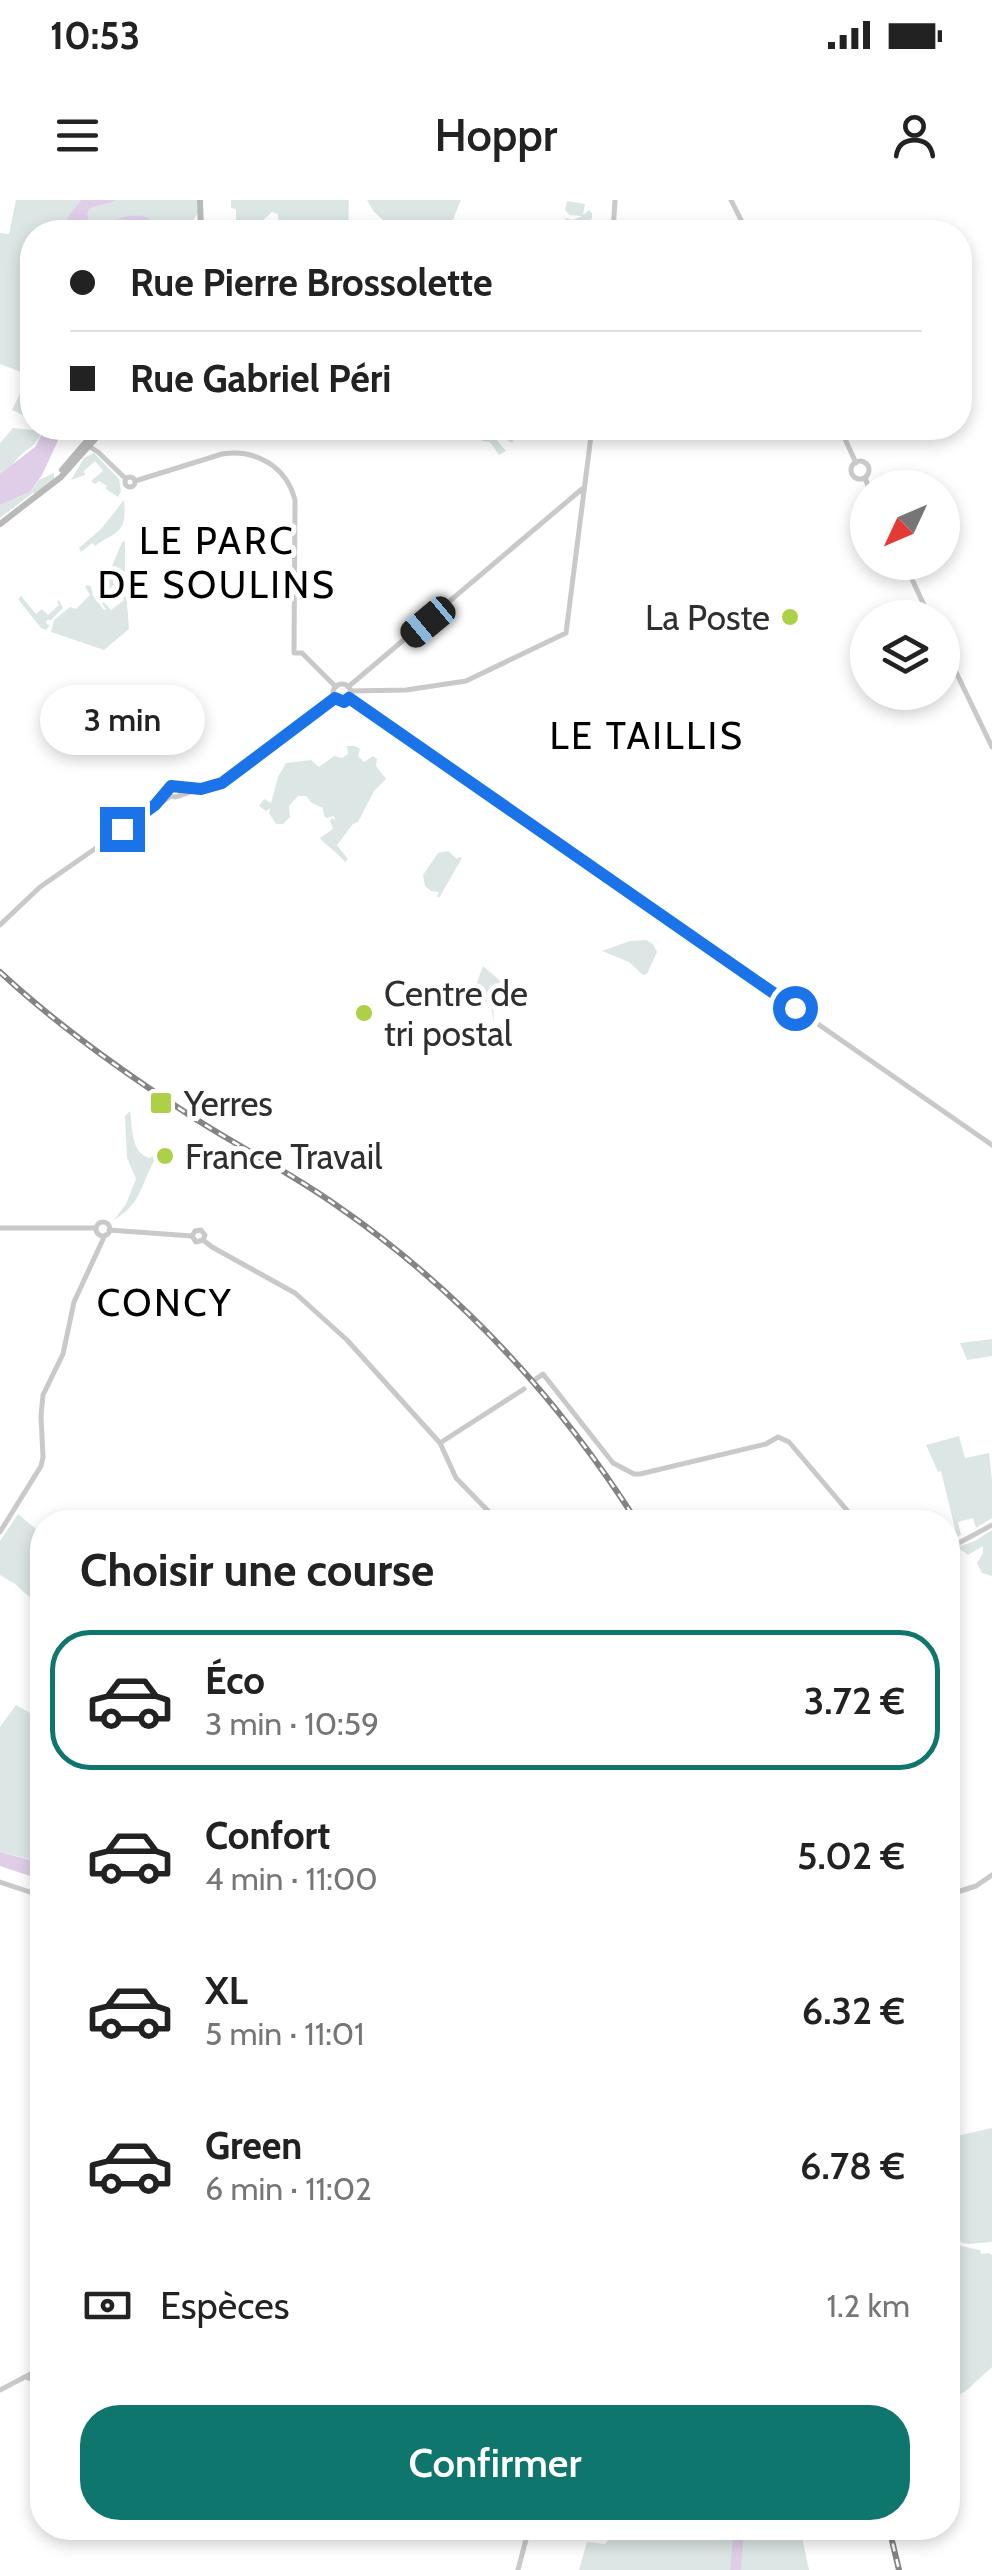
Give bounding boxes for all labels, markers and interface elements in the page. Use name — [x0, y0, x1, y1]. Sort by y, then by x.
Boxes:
text: 10:53 — [50, 12, 140, 59]
icon: menu — [50, 108, 105, 163]
text: Hoppr — [435, 108, 557, 162]
icon: person — [887, 108, 942, 163]
text: Rue Pierre Brossolette — [130, 259, 493, 306]
text: Rue Gabriel Péri — [130, 355, 391, 402]
north arrow — [850, 470, 960, 580]
map controls — [850, 470, 960, 710]
district label: LE PARC DE SOULINS — [98, 517, 336, 608]
car — [395, 591, 461, 653]
place label: La Poste — [645, 596, 770, 639]
button: layers — [850, 600, 960, 710]
marker: La Poste — [779, 606, 801, 628]
callout: 3 min — [39, 684, 204, 754]
text: 3 min — [84, 700, 161, 739]
district label: LE TAILLIS — [550, 712, 744, 759]
route end — [100, 807, 145, 852]
place label: Centre de tri postal — [384, 972, 528, 1055]
route start — [773, 986, 818, 1031]
marker: Centre de tri postal — [353, 1002, 375, 1024]
place label: Yerres — [183, 1082, 273, 1125]
marker: Yerres — [148, 1090, 174, 1116]
place label: France Travail — [185, 1135, 383, 1178]
marker: France Travail — [154, 1145, 176, 1167]
district label: CONCY — [97, 1279, 233, 1326]
text: Choisir une course — [80, 1543, 434, 1597]
icon: car — [85, 1655, 175, 1745]
text: Éco — [205, 1657, 265, 1704]
text: 3.72 € — [804, 1677, 905, 1724]
text: 3 min · 10:59 — [205, 1704, 379, 1743]
icon: car — [85, 1810, 175, 1900]
text: Confort — [205, 1812, 330, 1859]
text: 5.02 € — [797, 1832, 905, 1879]
text: 4 min · 11:00 — [205, 1859, 378, 1898]
icon: car — [85, 1965, 175, 2055]
text: XL — [205, 1967, 248, 2014]
text: 6.32 € — [802, 1987, 905, 2034]
text: 5 min · 11:01 — [205, 2014, 365, 2053]
icon: car — [85, 2120, 175, 2210]
text: Green — [205, 2122, 302, 2169]
text: 6.78 € — [800, 2142, 905, 2189]
text: 6 min · 11:02 — [205, 2169, 372, 2208]
icon: cash — [80, 2278, 135, 2333]
text: Espèces — [160, 2282, 289, 2329]
text: 1.2 km — [827, 2286, 910, 2325]
button: Confirmer — [80, 2405, 910, 2520]

